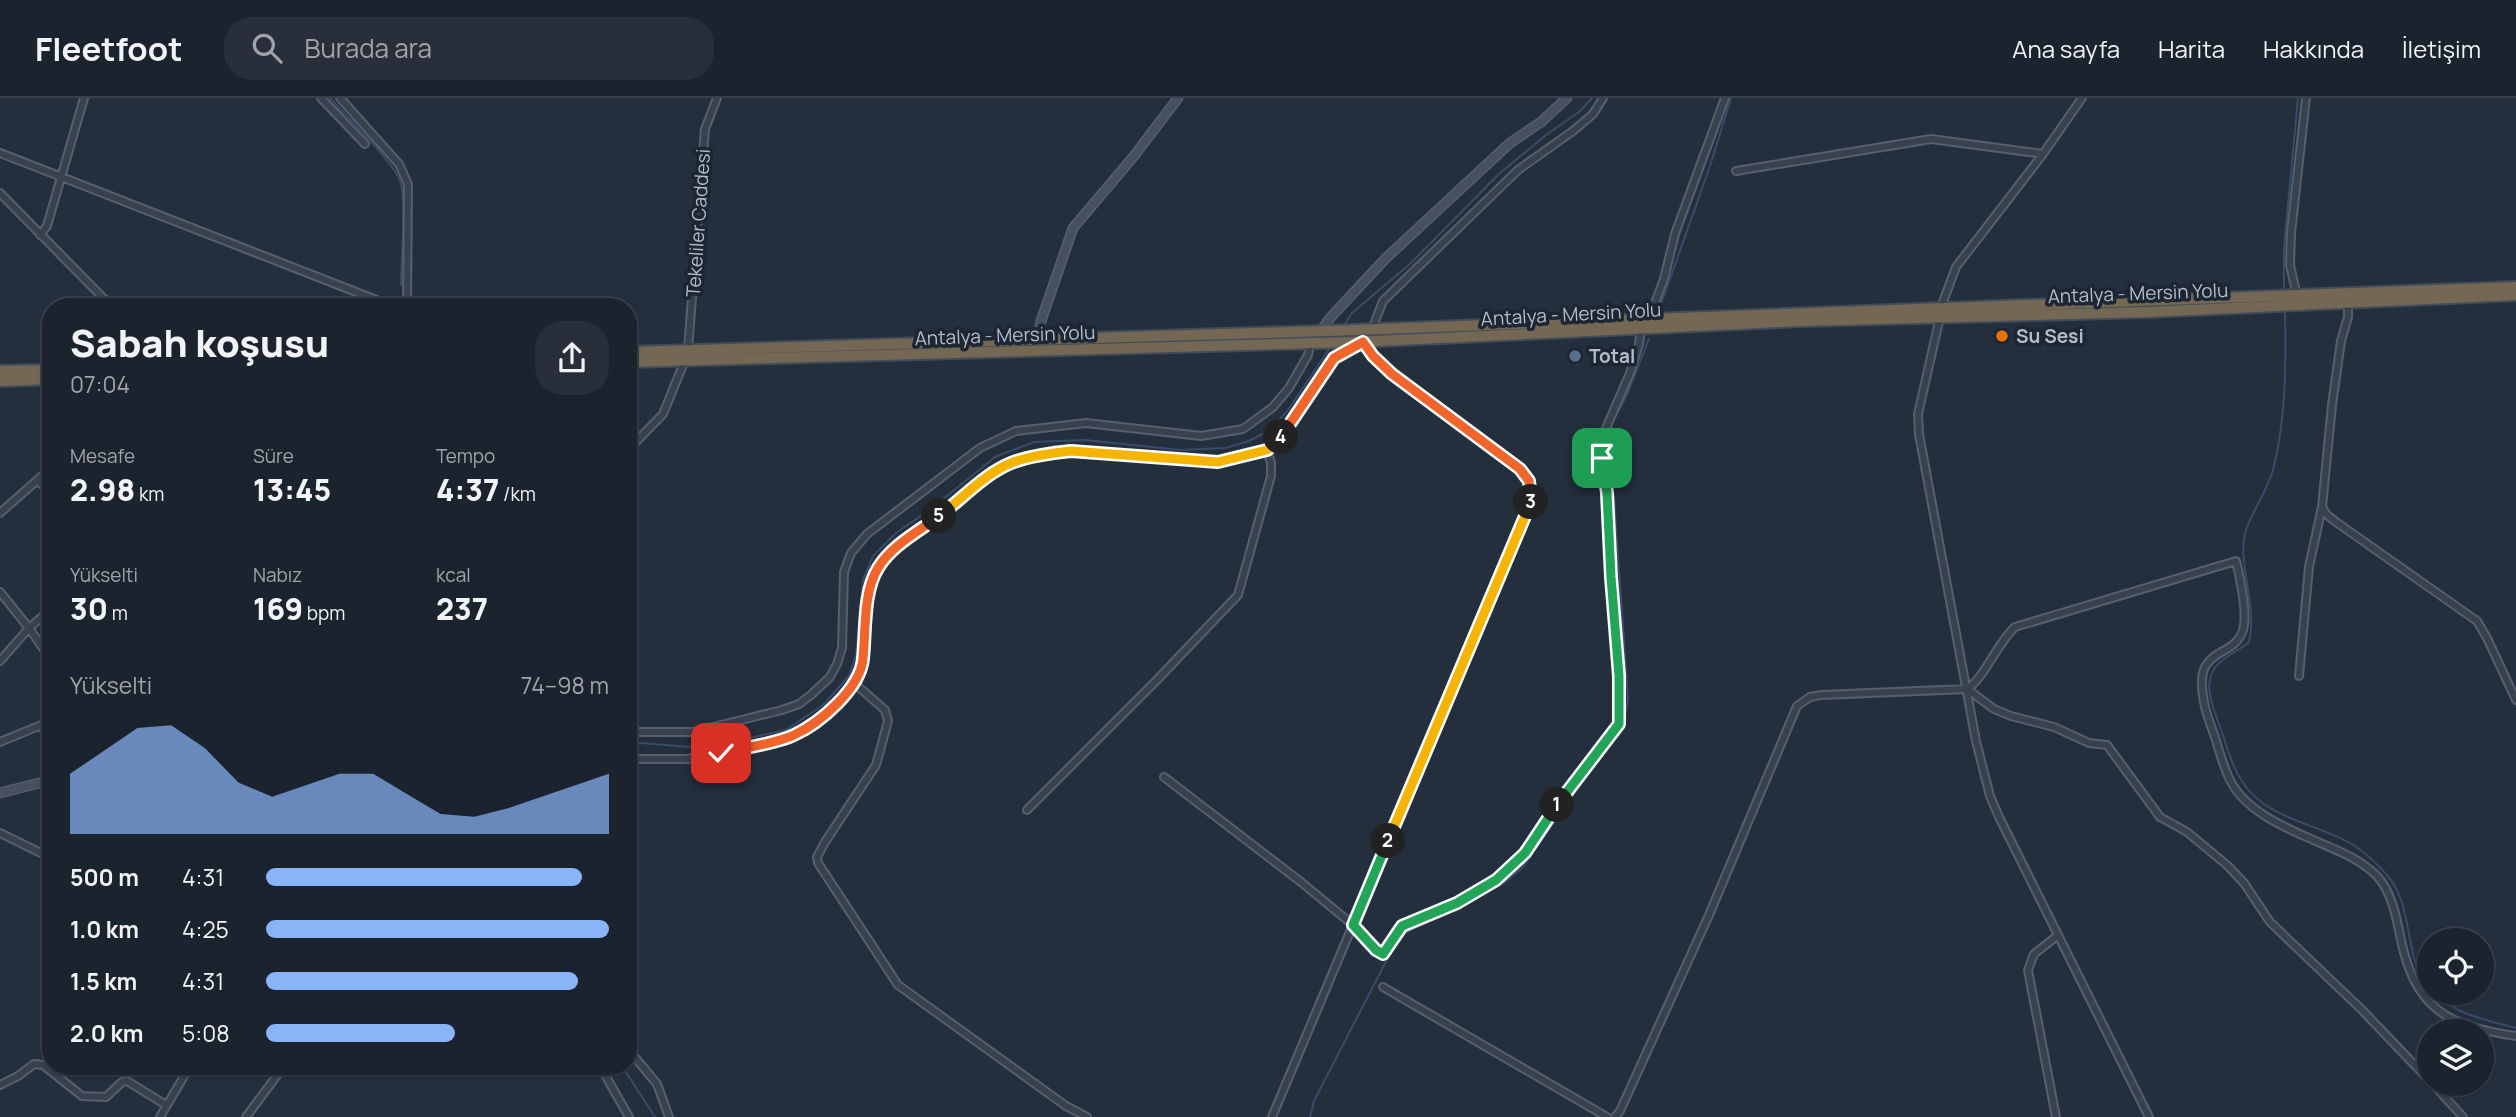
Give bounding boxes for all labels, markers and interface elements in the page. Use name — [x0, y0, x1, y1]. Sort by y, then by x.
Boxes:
search box — [224, 17, 714, 80]
text: Fleetfoot — [35, 26, 182, 71]
icon: search — [248, 29, 286, 67]
text: Burada ara — [304, 30, 432, 66]
text: Ana sayfa — [2012, 32, 2120, 65]
text: Harita — [2158, 32, 2225, 65]
text: Hakkında — [2263, 32, 2364, 65]
text: İletişim — [2402, 32, 2481, 65]
street label: Tekeliler Caddesi — [680, 148, 716, 298]
street label: Antalya - Mersin Yolu — [2047, 277, 2229, 309]
street label: Antalya - Mersin Yolu — [1480, 296, 1662, 332]
text: Sabah koşusu — [70, 316, 329, 368]
street label: Antalya - Mersin Yolu — [914, 319, 1096, 351]
button: share — [535, 321, 609, 395]
place label: Su Sesi — [2016, 323, 2084, 349]
marker: Su Sesi — [1994, 328, 2010, 344]
place label: Total — [1589, 343, 1635, 369]
marker: Total — [1567, 348, 1583, 364]
text: 07:04 — [70, 368, 130, 400]
pin: 4 — [1264, 420, 1298, 454]
text: 4 — [1275, 423, 1286, 449]
pin — [1572, 428, 1632, 488]
icon: arrive — [1583, 439, 1621, 477]
text: Mesafe — [70, 443, 135, 469]
text: Süre — [253, 443, 294, 469]
text: Tempo — [436, 443, 495, 469]
text: 2.98 — [70, 469, 135, 510]
text: 13:45 — [253, 469, 331, 510]
text: 4:37 — [436, 469, 499, 510]
text: km — [135, 481, 164, 507]
text: /km — [499, 481, 536, 507]
pin: 3 — [1514, 484, 1548, 520]
text: 3 — [1525, 488, 1536, 514]
pin: 5 — [922, 498, 956, 534]
text: 5 — [933, 502, 944, 528]
text: Yükselti — [70, 562, 138, 588]
text: Nabız — [253, 562, 302, 588]
text: kcal — [436, 562, 471, 588]
text: 30 — [70, 588, 108, 629]
text: 169 — [253, 588, 303, 629]
text: 237 — [436, 588, 488, 629]
text: m — [108, 600, 128, 626]
text: bpm — [303, 600, 345, 626]
text: Yükselti — [70, 669, 152, 701]
text: 74–98 m — [521, 669, 609, 701]
pin — [691, 723, 751, 783]
icon: check — [702, 734, 740, 772]
pin: 1 — [1540, 788, 1574, 822]
text: 1 — [1552, 791, 1561, 817]
pin: 2 — [1370, 824, 1406, 858]
text: 2 — [1382, 827, 1393, 853]
text: 500 m — [70, 861, 139, 893]
text: 4:31 — [182, 861, 224, 893]
text: 1.0 km — [70, 913, 139, 945]
text: 4:25 — [182, 913, 229, 945]
map controls — [2417, 928, 2494, 1096]
button: locate — [2417, 928, 2494, 1005]
text: 1.5 km — [70, 965, 137, 997]
text: 4:31 — [182, 965, 224, 997]
text: 2.0 km — [70, 1017, 143, 1049]
text: 5:08 — [182, 1017, 230, 1049]
button: layers — [2417, 1019, 2494, 1096]

